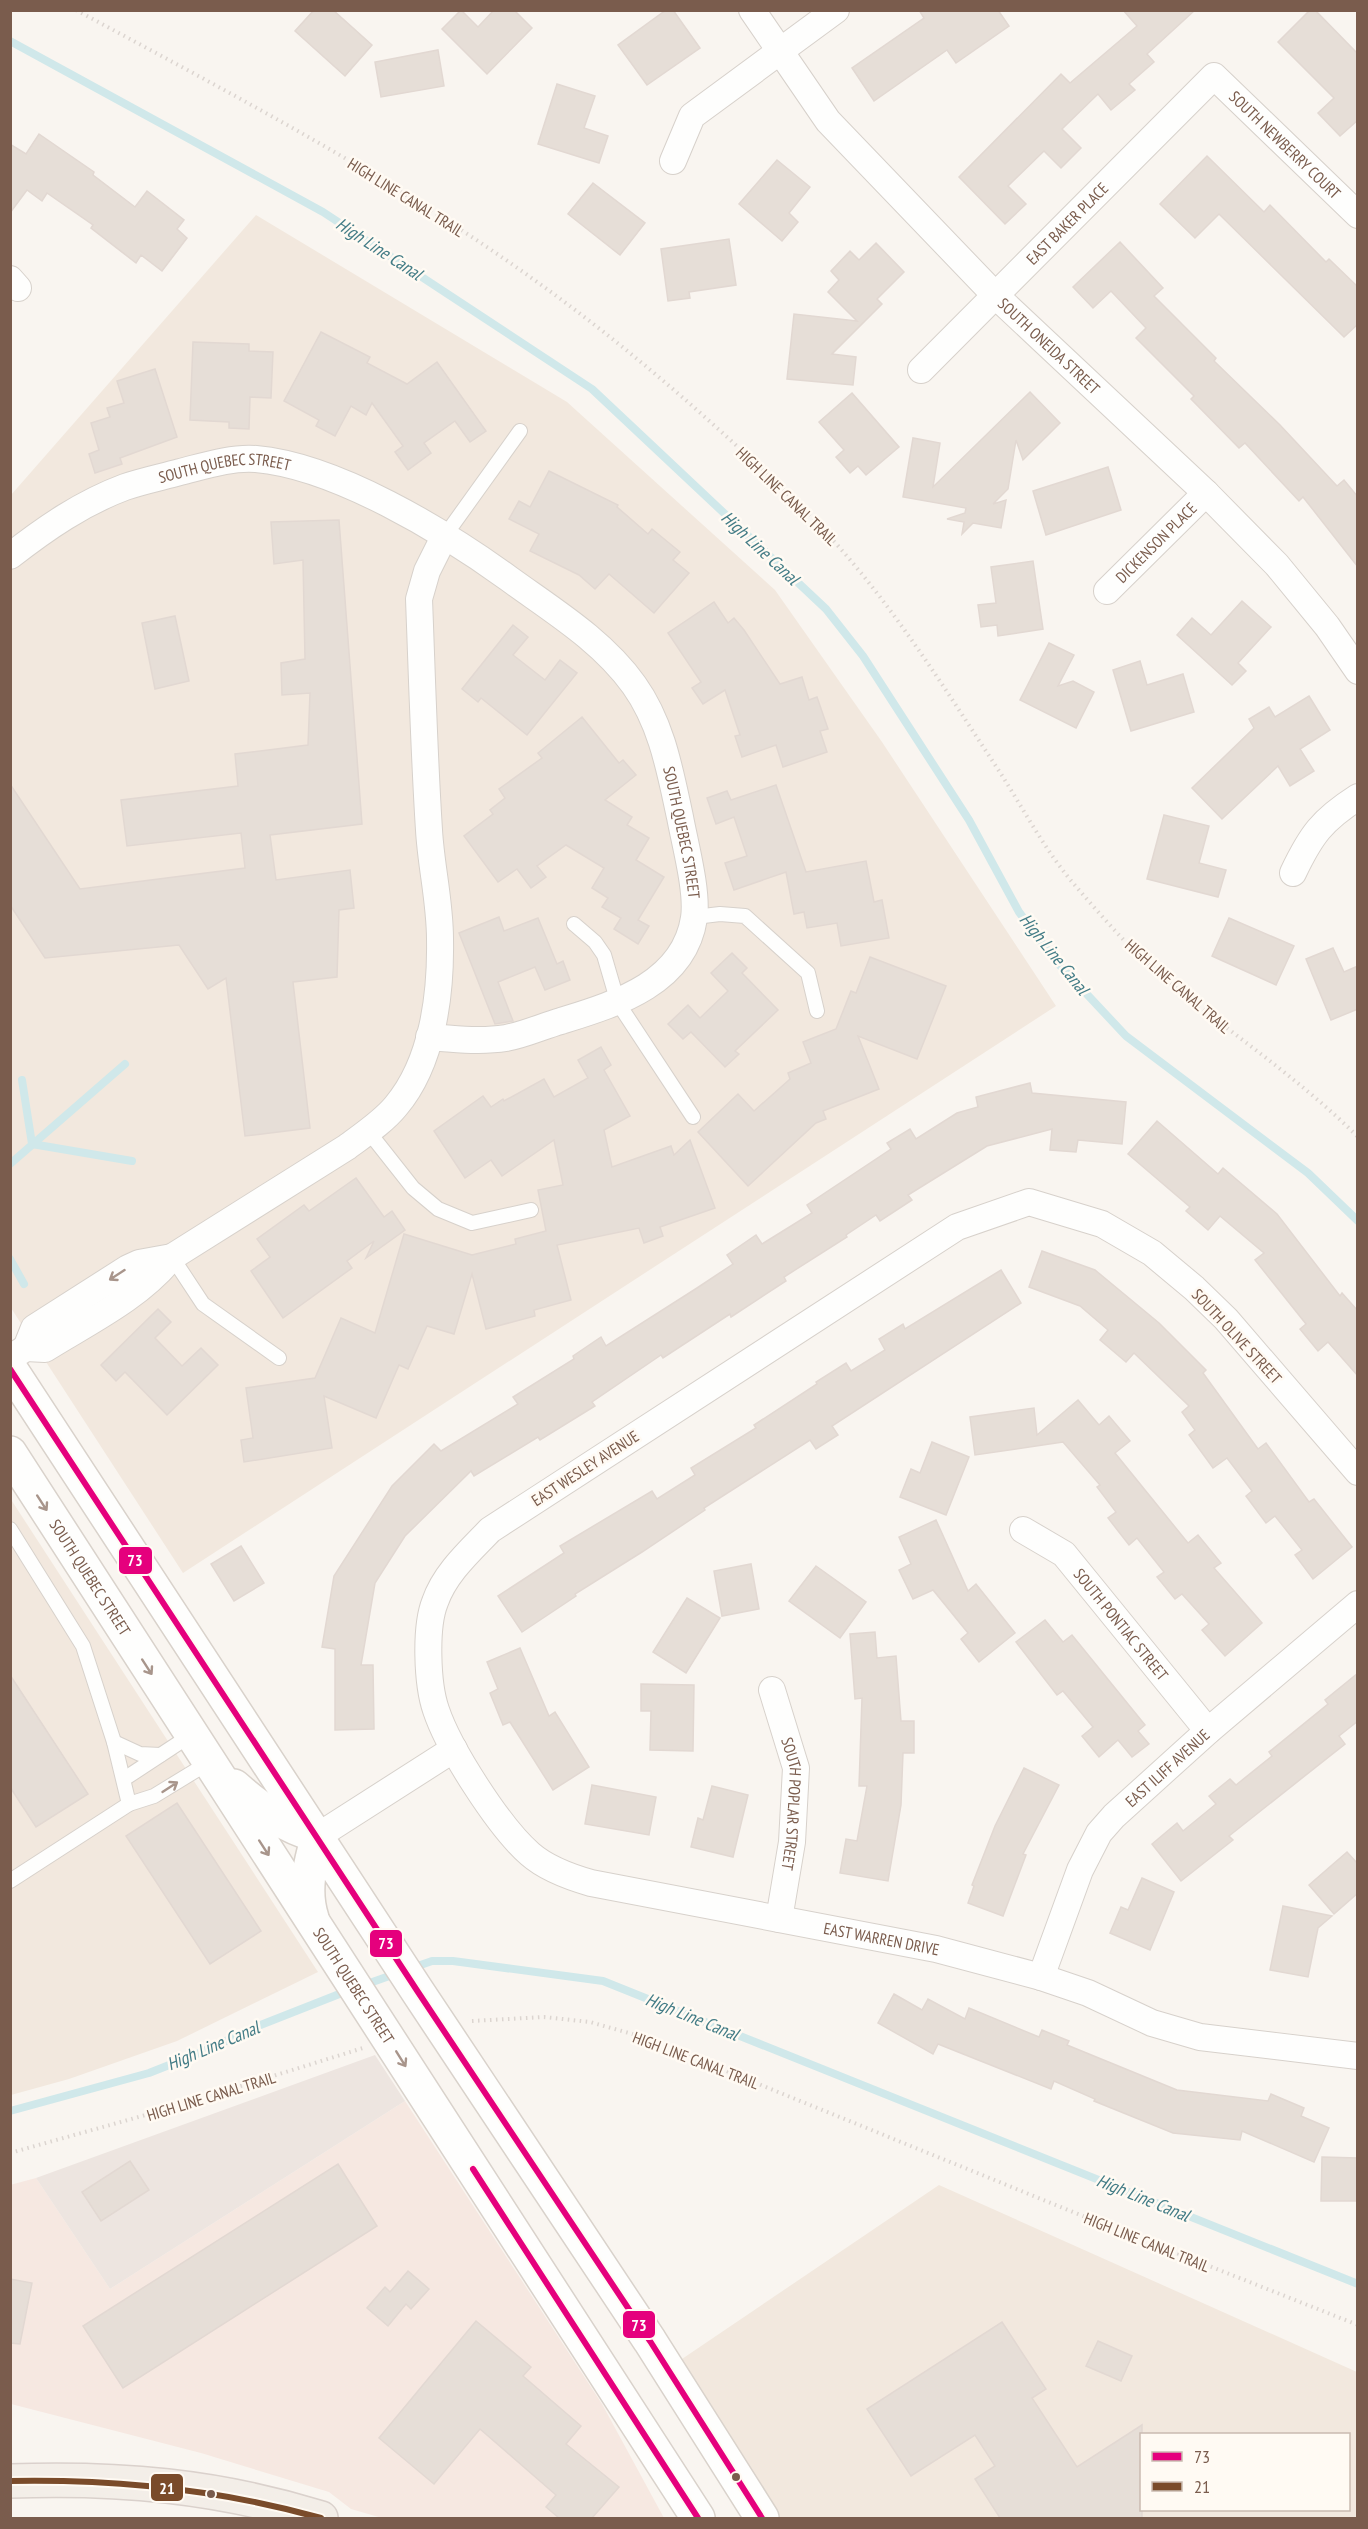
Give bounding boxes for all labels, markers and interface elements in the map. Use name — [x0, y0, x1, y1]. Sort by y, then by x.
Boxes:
street label: SOUTH NEWBERRY COURT — [1225, 86, 1345, 203]
street label: HIGH LINE CANAL TRAIL — [344, 153, 468, 241]
street label: EAST BAKER PLACE — [1022, 178, 1112, 269]
water label: High Line Canal — [332, 212, 428, 286]
street label: SOUTH ONEIDA STREET — [994, 293, 1104, 398]
street label: HIGH LINE CANAL TRAIL — [732, 442, 842, 550]
street label: SOUTH QUEBEC STREET — [156, 449, 293, 487]
street label: DICKENSON PLACE — [1111, 498, 1201, 587]
water label: High Line Canal — [717, 506, 805, 591]
street label: SOUTH QUEBEC STREET — [659, 764, 704, 899]
water label: High Line Canal — [1015, 908, 1095, 1000]
street label: HIGH LINE CANAL TRAIL — [1121, 935, 1235, 1038]
one-way arrow — [109, 1269, 126, 1281]
street label: SOUTH OLIVE STREET — [1188, 1284, 1286, 1388]
street label: EAST WESLEY AVENUE — [528, 1426, 643, 1510]
one-way arrow — [36, 1494, 48, 1511]
street label: SOUTH QUEBEC STREET — [45, 1515, 135, 1639]
line badge: 73 — [118, 1546, 153, 1575]
text: 73 — [127, 1550, 143, 1570]
street label: SOUTH PONTIAC STREET — [1070, 1564, 1173, 1684]
one-way arrow — [141, 1658, 153, 1675]
street label: EAST ILIFF AVENUE — [1121, 1725, 1214, 1811]
street label: SOUTH POPLAR STREET — [777, 1735, 806, 1872]
one-way arrow — [161, 1781, 178, 1793]
one-way arrow — [258, 1840, 271, 1857]
street label: EAST WARREN DRIVE — [822, 1918, 941, 1959]
street label: SOUTH QUEBEC STREET — [309, 1924, 399, 2047]
line badge: 73 — [369, 1929, 403, 1958]
text: 73 — [378, 1933, 394, 1953]
water label: High Line Canal — [642, 1987, 744, 2046]
water label: High Line Canal — [163, 2015, 264, 2075]
street label: HIGH LINE CANAL TRAIL — [630, 2027, 762, 2093]
one-way arrow — [395, 2050, 408, 2067]
street label: HIGH LINE CANAL TRAIL — [144, 2067, 278, 2125]
water label: High Line Canal — [1093, 2168, 1195, 2227]
street label: HIGH LINE CANAL TRAIL — [1081, 2208, 1213, 2276]
line badge: 73 — [622, 2310, 656, 2339]
text: 73 — [631, 2315, 647, 2335]
legend — [1140, 2433, 1350, 2511]
text: 73 — [1194, 2445, 1210, 2468]
unlabelled marker — [730, 2471, 742, 2483]
line badge: 21 — [150, 2473, 184, 2502]
text: 21 — [1194, 2475, 1210, 2498]
text: 21 — [159, 2478, 175, 2498]
unlabelled marker — [205, 2488, 217, 2500]

